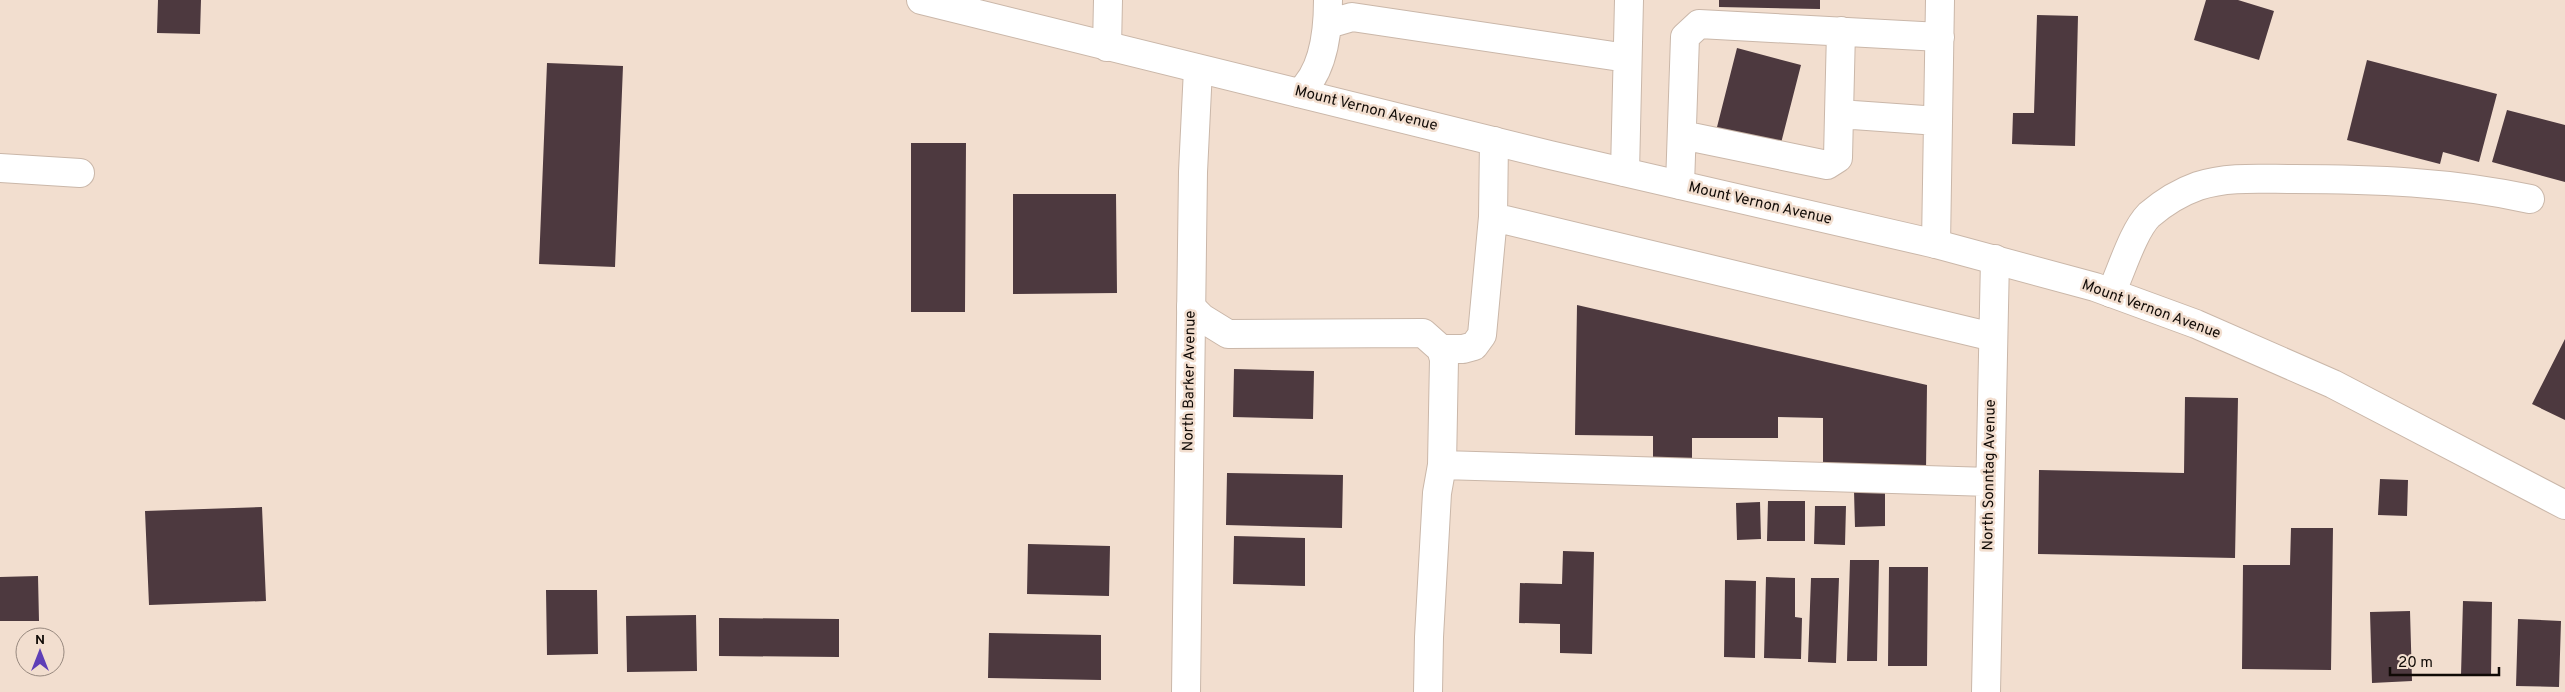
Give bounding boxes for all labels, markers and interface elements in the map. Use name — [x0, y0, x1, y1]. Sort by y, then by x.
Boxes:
street label: Mount Vernon Avenue — [1293, 82, 1439, 136]
street label: Mount Vernon Avenue — [1686, 178, 1834, 230]
street label: Mount Vernon Avenue — [2079, 276, 2223, 344]
street label: North Barker Avenue — [1179, 310, 1201, 452]
street label: North Sonntag Avenue — [1979, 399, 2001, 551]
north arrow — [15, 627, 65, 677]
text: N — [35, 632, 45, 649]
scale bar — [2390, 644, 2499, 676]
text: 20 m — [2398, 654, 2433, 673]

